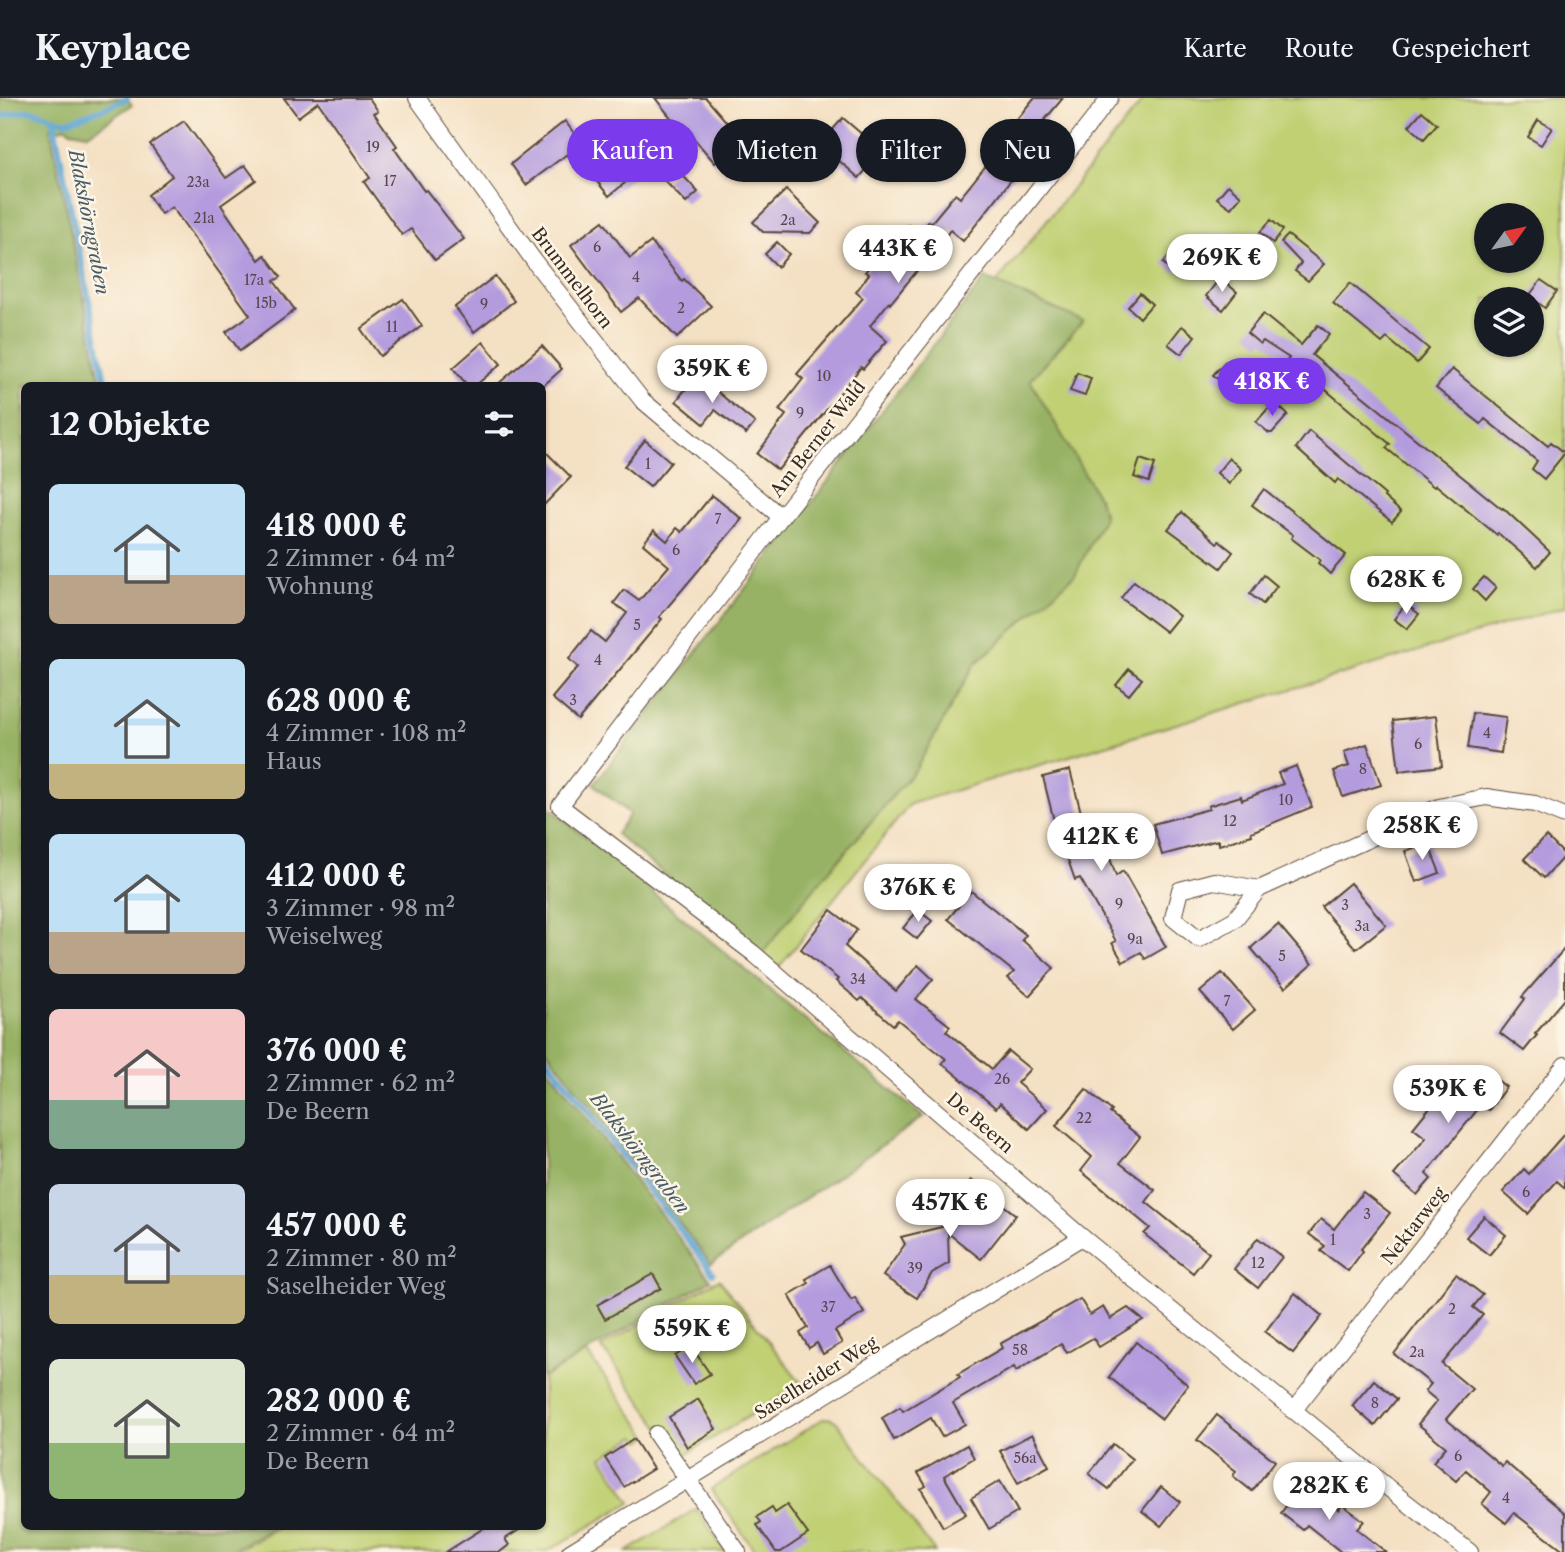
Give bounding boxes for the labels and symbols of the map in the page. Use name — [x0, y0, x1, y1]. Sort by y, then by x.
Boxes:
house number: 19 — [366, 138, 380, 156]
water label: Blakshörngraben — [63, 145, 114, 297]
house number: 17 — [384, 172, 396, 190]
house number: 23a — [186, 173, 210, 191]
north arrow — [1474, 203, 1544, 273]
house number: 21a — [193, 209, 215, 227]
house number: 2a — [780, 211, 796, 229]
street label: Brummelhorn — [527, 223, 617, 333]
pin: 443K € — [841, 226, 955, 285]
pin: 269K € — [1165, 234, 1279, 294]
house number: 6 — [593, 238, 601, 256]
house number: 4 — [632, 268, 640, 286]
house number: 17a — [244, 271, 265, 289]
house number: 15b — [255, 294, 277, 312]
house number: 9 — [480, 295, 488, 313]
house number: 2 — [677, 299, 685, 317]
house number: 11 — [386, 318, 398, 336]
pin: 359K € — [655, 345, 769, 405]
pin: 418K € — [1215, 358, 1329, 418]
house number: 10 — [817, 367, 831, 385]
street label: Am Berner Wald — [765, 376, 870, 502]
house number: 9 — [796, 404, 804, 422]
house number: 1 — [645, 455, 651, 473]
house number: 7 — [715, 510, 722, 528]
house number: 6 — [672, 541, 680, 559]
pin: 628K € — [1349, 556, 1463, 616]
house number: 5 — [633, 616, 641, 634]
house number: 4 — [594, 651, 602, 669]
house number: 3 — [569, 691, 577, 709]
house number: 4 — [1483, 724, 1491, 742]
house number: 6 — [1414, 735, 1422, 753]
house number: 8 — [1359, 760, 1367, 778]
house number: 10 — [1279, 791, 1293, 809]
pin: 258K € — [1365, 802, 1479, 862]
house number: 12 — [1223, 812, 1237, 830]
pin: 412K € — [1044, 814, 1158, 873]
pin: 376K € — [861, 864, 975, 924]
house number: 9 — [1115, 895, 1123, 913]
house number: 3 — [1341, 896, 1349, 914]
house number: 3a — [1354, 917, 1370, 935]
house number: 9a — [1127, 930, 1143, 948]
house number: 5 — [1278, 947, 1286, 965]
house number: 34 — [850, 970, 866, 988]
house number: 7 — [1224, 992, 1231, 1010]
pin: 539K € — [1391, 1066, 1505, 1125]
house number: 26 — [994, 1070, 1010, 1088]
water label: Blakshörngraben — [584, 1086, 695, 1218]
street label: De Beern — [942, 1088, 1018, 1158]
house number: 22 — [1076, 1109, 1092, 1127]
pin: 457K € — [893, 1180, 1007, 1239]
street label: Nektarweg — [1377, 1182, 1451, 1269]
house number: 6 — [1522, 1183, 1530, 1201]
house number: 3 — [1363, 1205, 1371, 1223]
house number: 1 — [1330, 1231, 1336, 1249]
house number: 12 — [1251, 1254, 1265, 1272]
house number: 39 — [907, 1259, 923, 1277]
house number: 37 — [821, 1298, 835, 1316]
house number: 2 — [1448, 1300, 1456, 1318]
pin: 559K € — [635, 1306, 749, 1365]
street label: Saselheider Weg — [751, 1331, 882, 1425]
house number: 58 — [1012, 1341, 1028, 1359]
house number: 2a — [1409, 1343, 1425, 1361]
house number: 8 — [1371, 1394, 1379, 1412]
house number: 6 — [1454, 1447, 1462, 1465]
house number: 56a — [1013, 1449, 1037, 1467]
pin: 282K € — [1272, 1462, 1386, 1522]
house number: 4 — [1502, 1489, 1510, 1507]

